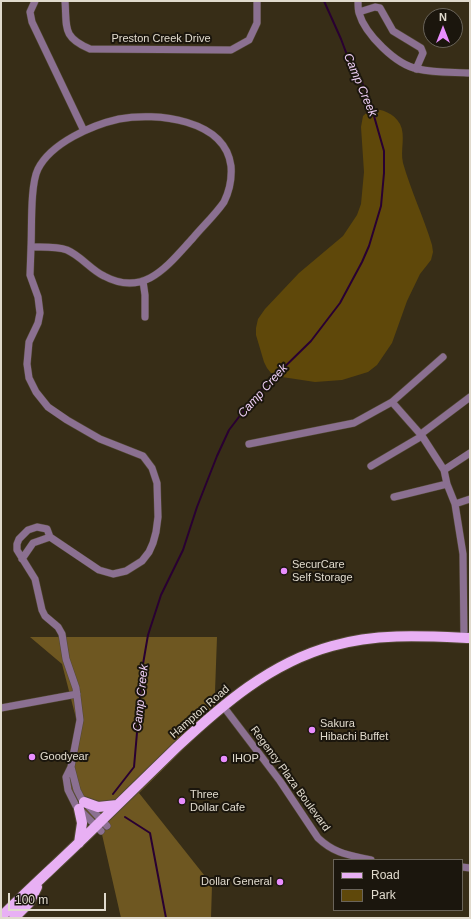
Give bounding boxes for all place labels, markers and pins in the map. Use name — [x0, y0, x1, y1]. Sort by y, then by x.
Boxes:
place label: SecurCare Self Storage — [292, 558, 353, 584]
marker: SecurCare Self Storage — [279, 566, 289, 576]
place label: Sakura Hibachi Buffet — [320, 717, 388, 743]
marker: Sakura Hibachi Buffet — [307, 725, 317, 735]
place label: Goodyear — [40, 750, 88, 764]
marker: Goodyear — [27, 752, 37, 762]
place label: IHOP — [232, 752, 259, 766]
marker: IHOP — [219, 754, 229, 764]
place label: Three Dollar Cafe — [190, 788, 245, 814]
marker: Three Dollar Cafe — [177, 796, 187, 806]
place label: Dollar General — [201, 875, 272, 889]
marker: Dollar General — [275, 877, 285, 887]

